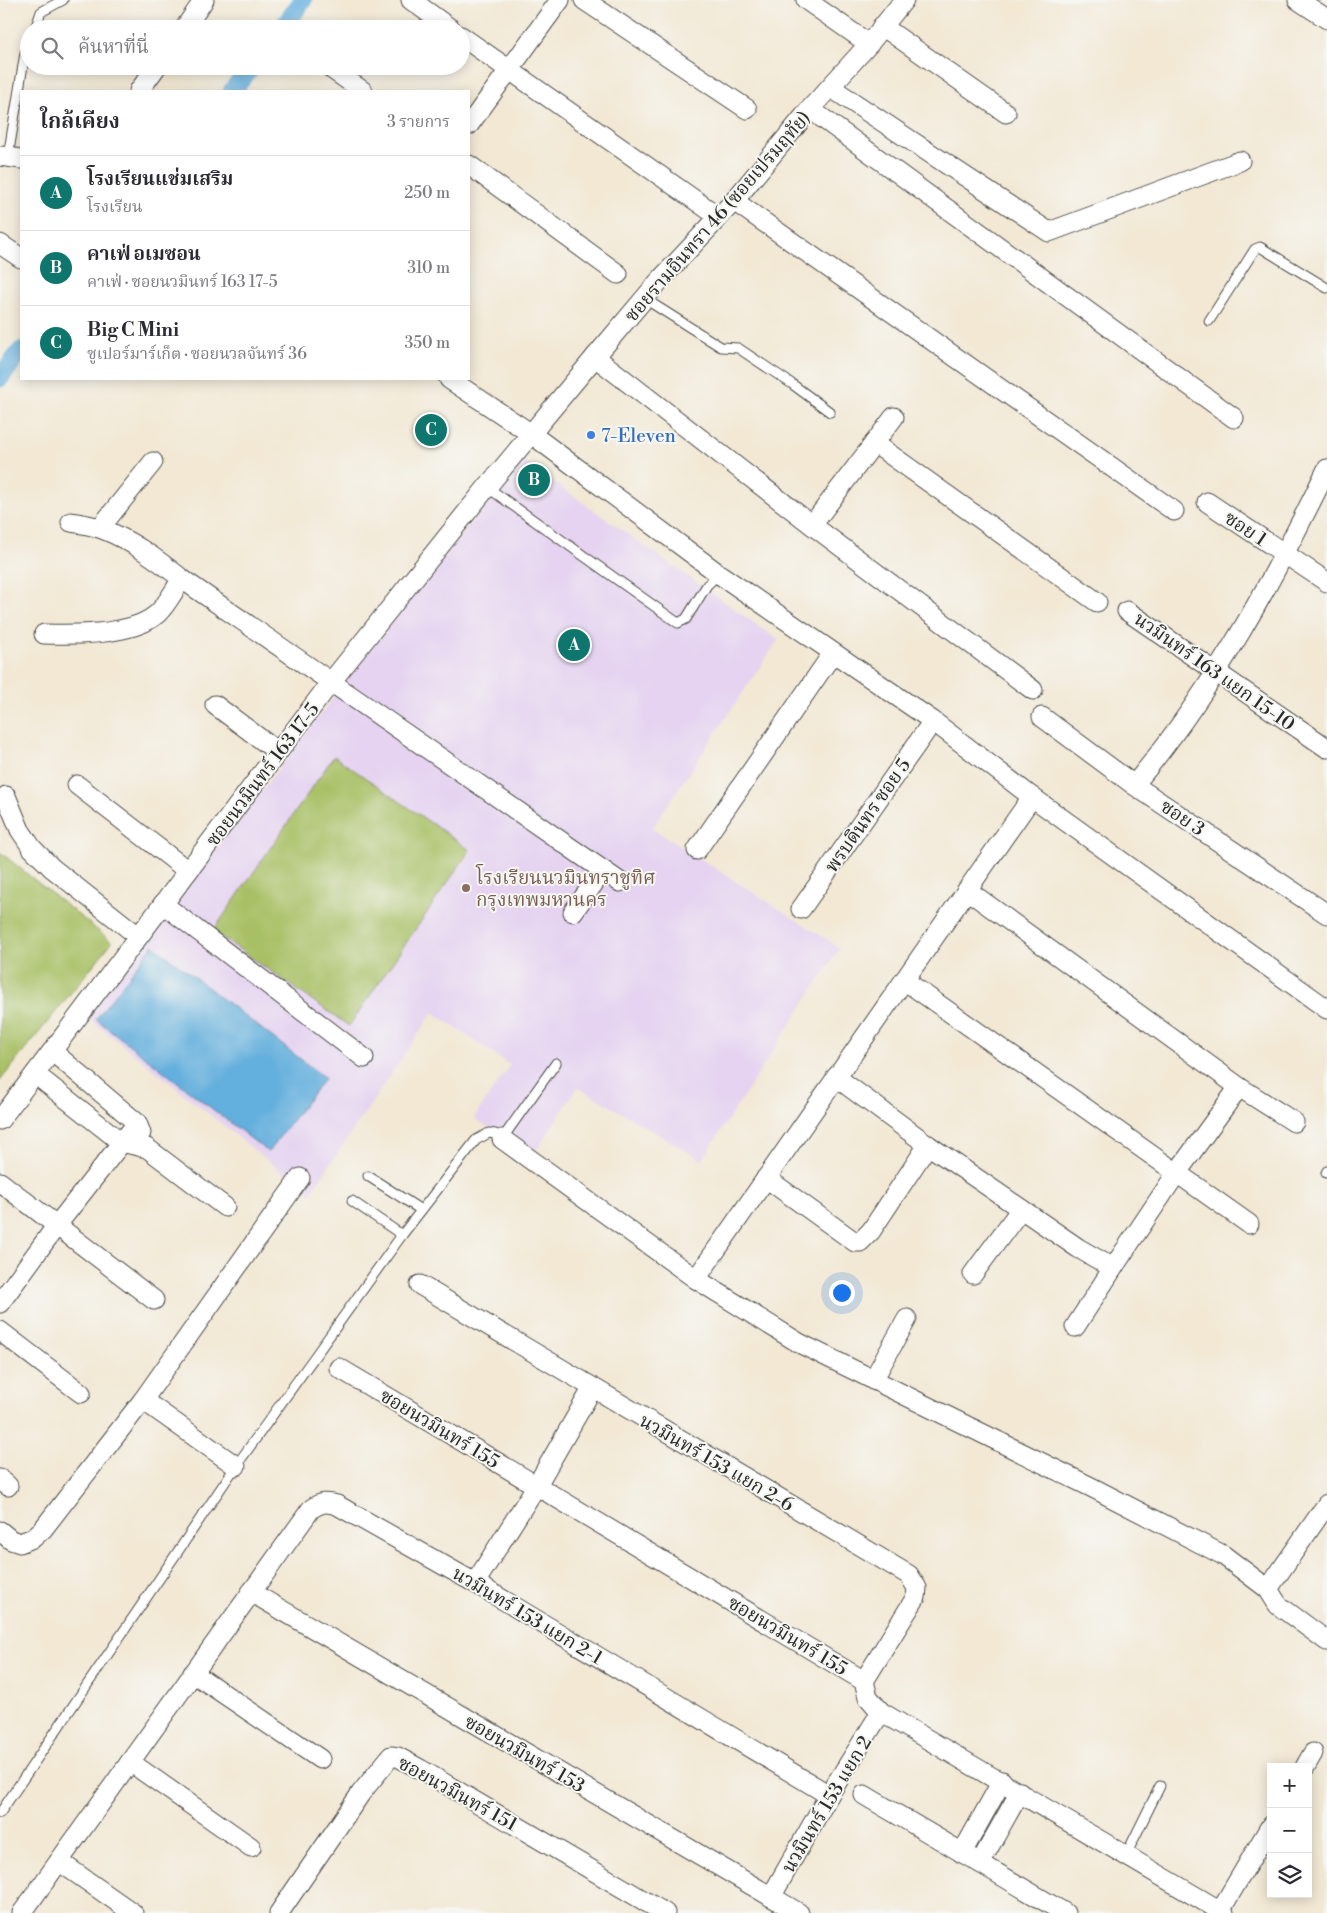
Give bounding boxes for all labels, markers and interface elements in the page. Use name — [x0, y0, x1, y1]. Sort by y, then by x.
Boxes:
search box — [20, 20, 470, 75]
icon: search — [38, 34, 66, 62]
text: ค้นหาที่นี่ — [78, 35, 149, 59]
street label: ซอยรามอินทรา 46 (ซอยเปรมฤทัย) — [619, 106, 816, 327]
text: ใกล้เคียง — [40, 109, 120, 135]
text: 3 รายการ — [387, 112, 450, 132]
text: โรงเรียนแช่มเสริม — [87, 167, 233, 191]
text: A — [50, 183, 62, 203]
text: 250 m — [404, 183, 450, 203]
text: โรงเรียน — [87, 197, 143, 217]
text: คาเฟ่ อเมซอน — [87, 242, 201, 266]
text: B — [50, 258, 62, 278]
text: 310 m — [407, 258, 450, 278]
text: คาเฟ่ · ซอยนวมินทร์ 163 17-5 — [87, 272, 278, 292]
text: Big C Mini — [87, 318, 179, 342]
text: C — [50, 333, 62, 353]
text: 350 m — [404, 333, 450, 353]
text: ซูเปอร์มาร์เก็ต · ซอยนวลจันทร์ 36 — [87, 344, 307, 364]
pin: C — [415, 411, 447, 449]
place label: 7-Eleven — [601, 424, 676, 448]
marker: 7-Eleven — [585, 429, 597, 441]
pin: B — [518, 461, 550, 499]
street label: ซอย 1 — [1220, 506, 1271, 552]
street label: นวมินทร์ 163 แยก 15-10 — [1129, 607, 1300, 737]
pin: A — [558, 626, 590, 664]
street label: ซอยนวมินทร์ 163 17-5 — [201, 698, 325, 851]
street label: พรบดินทร ซอย 5 — [820, 754, 916, 877]
street label: ซอย 3 — [1156, 794, 1209, 841]
place label: โรงเรียนนวมินทราชูทิศ กรุงเทพมหานคร — [475, 863, 655, 912]
marker: โรงเรียนนวมินทราชูทิศ กรุงเทพมหานคร — [460, 882, 472, 894]
your location — [829, 1280, 855, 1306]
street label: ซอยนวมินทร์ 155 — [375, 1384, 504, 1474]
street label: นวมินทร์ 153 แยก 2-6 — [635, 1409, 798, 1517]
street label: นวมินทร์ 153 แยก 2-1 — [448, 1562, 607, 1670]
street label: ซอยนวมินทร์ 155 — [723, 1591, 852, 1681]
street label: ซอยนวมินทร์ 153 — [460, 1710, 589, 1798]
street label: นวมินทร์ 153 แยก 2 — [777, 1732, 877, 1877]
street label: ซอยนวมินทร์ 151 — [394, 1751, 522, 1837]
map controls — [1267, 1763, 1312, 1898]
button: + — [1267, 1763, 1312, 1808]
button: − — [1267, 1808, 1312, 1853]
button: layers — [1267, 1853, 1312, 1898]

